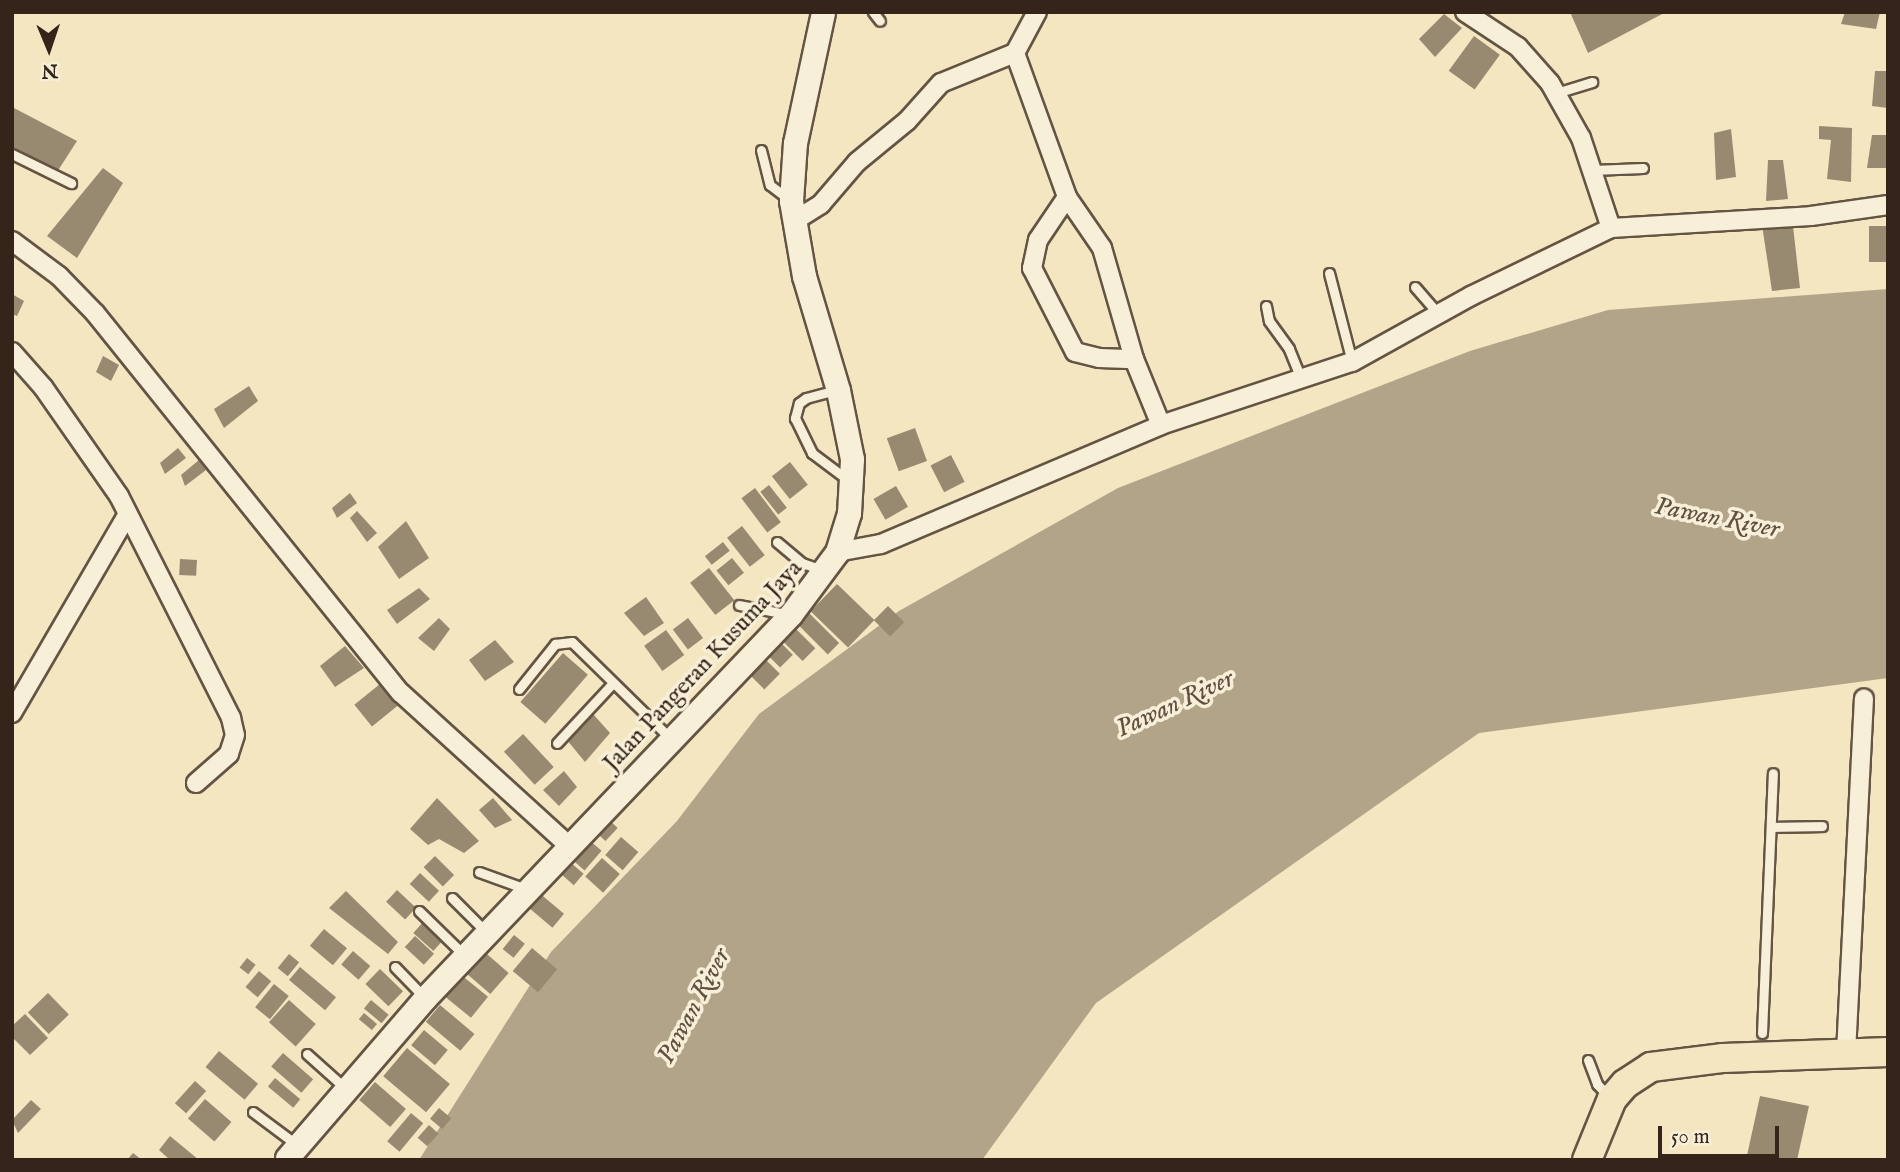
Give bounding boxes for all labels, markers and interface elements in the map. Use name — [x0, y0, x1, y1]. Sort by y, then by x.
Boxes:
north arrow — [14, 14, 84, 84]
text: N — [41, 58, 58, 82]
water label: Pawan River — [1652, 491, 1782, 545]
street label: Jalan Pangeran Kusuma Jaya — [597, 554, 809, 778]
water label: Pawan River — [1111, 663, 1239, 745]
water label: Pawan River — [651, 943, 737, 1069]
scale bar — [1662, 1112, 1783, 1156]
text: 50 m — [1671, 1124, 1710, 1151]

